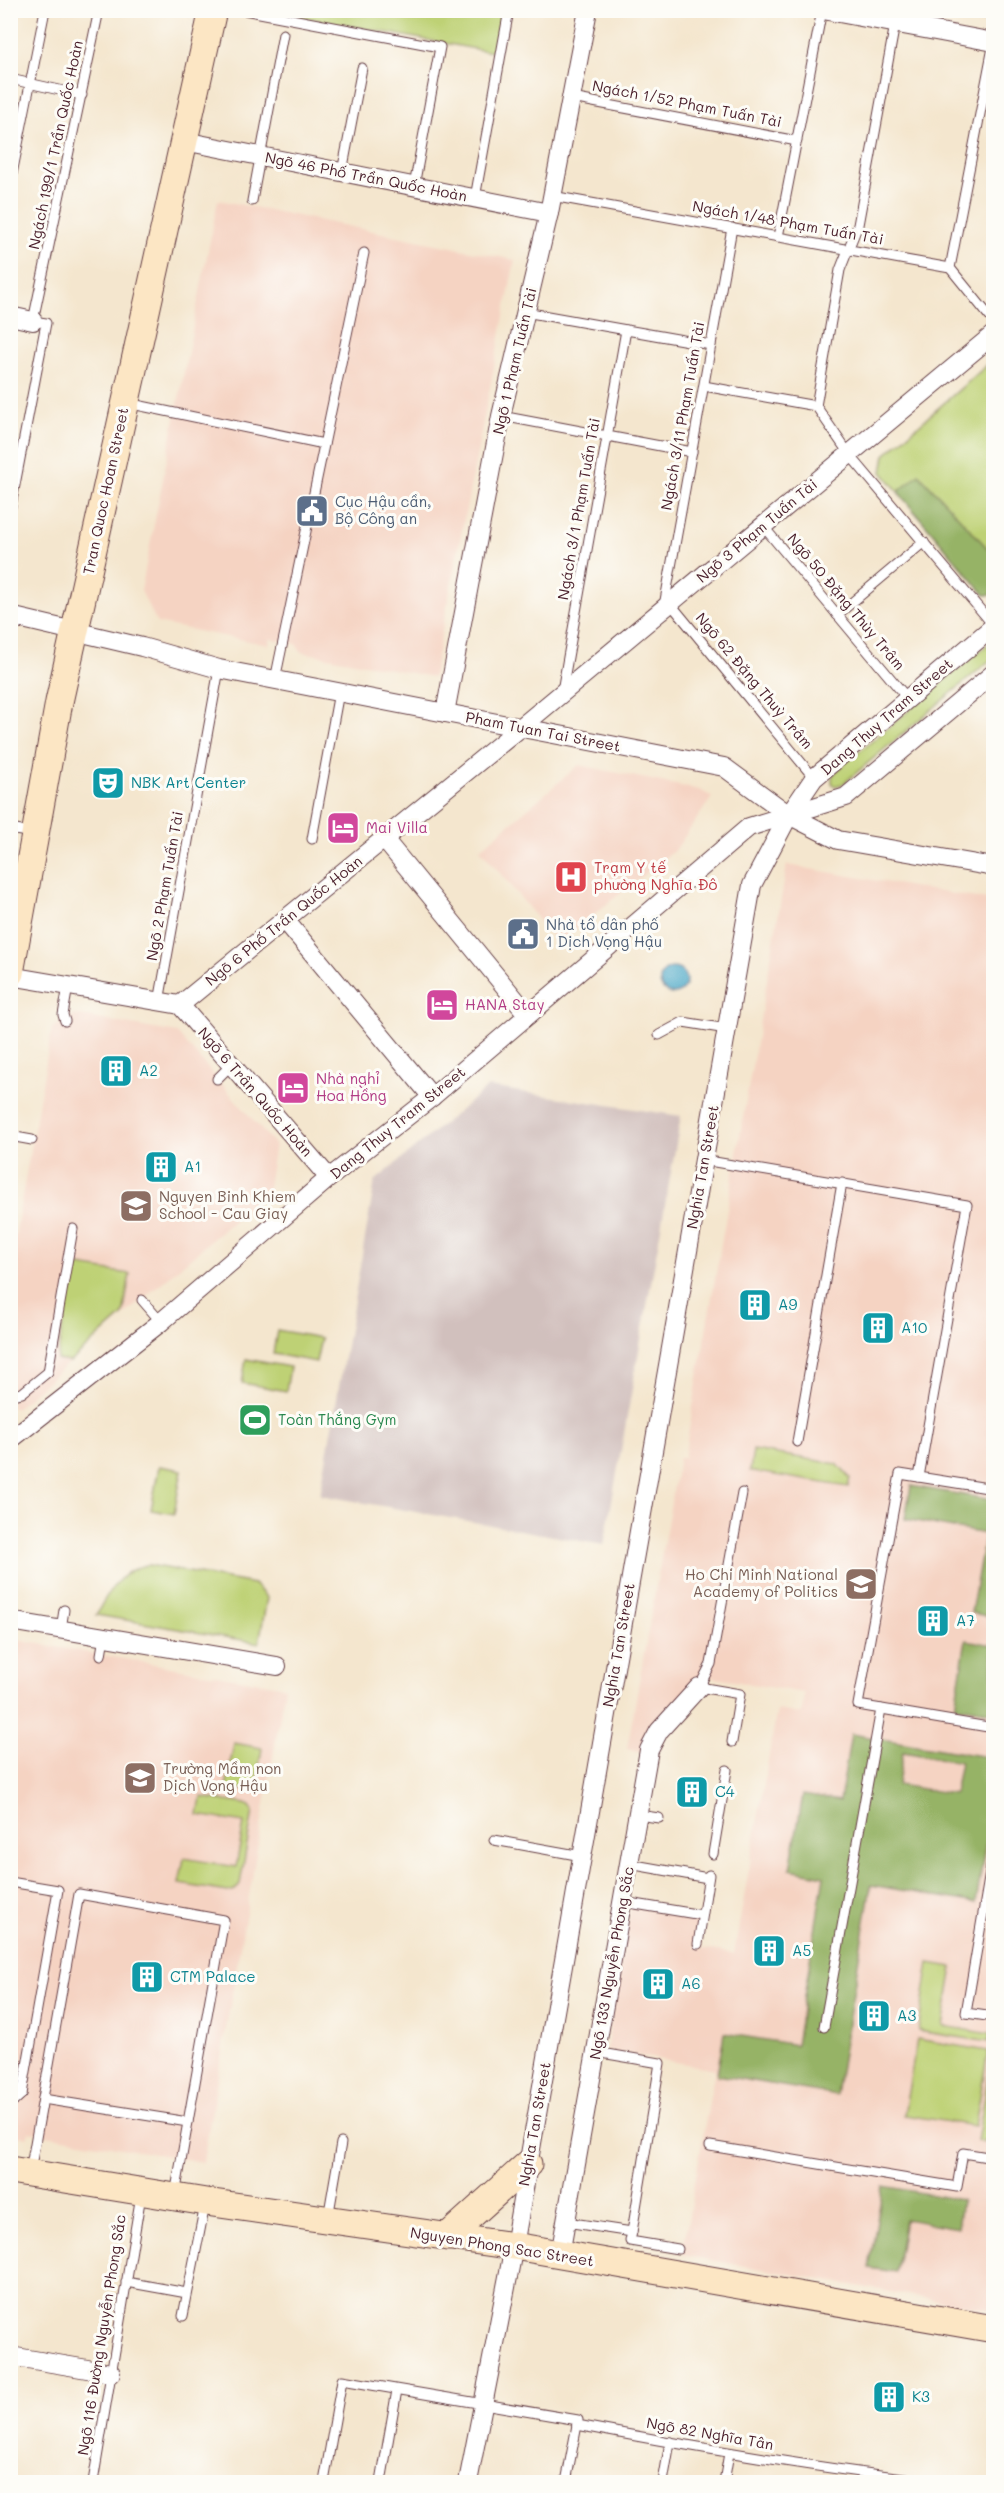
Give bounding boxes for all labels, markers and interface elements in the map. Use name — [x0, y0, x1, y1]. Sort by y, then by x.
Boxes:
street label: Ngách 199/1 Trần Quốc Hoàn — [23, 39, 87, 251]
street label: Ngách 1/52 Phạm Tuấn Tài — [591, 75, 784, 131]
street label: Ngõ 46 Phố Trần Quốc Hoàn — [263, 147, 469, 205]
street label: Ngách 1/48 Phạm Tuấn Tài — [691, 195, 885, 249]
street label: Ngõ 1 Phạm Tuấn Tài — [487, 285, 541, 436]
street label: Ngách 3/11 Phạm Tuấn Tài — [656, 320, 708, 512]
street label: Tran Quoc Hoan Street — [78, 405, 133, 576]
street label: Ngách 3/1 Phạm Tuấn Tài — [552, 416, 604, 601]
street label: Ngõ 3 Phạm Tuấn Tài — [692, 474, 821, 587]
place label: Cục Hậu cần, Bộ Công an — [335, 491, 432, 528]
public building icon: Cục Hậu cần, Bộ Công an — [294, 493, 330, 529]
street label: Ngõ 50 Đặng Thùy Trâm — [783, 529, 910, 674]
street label: Ngõ 62 Đặng Thuỳ Trâm — [692, 608, 818, 753]
street label: Dang Thuy Tram Street — [816, 653, 957, 779]
street label: Pham Tuan Tai Street — [464, 706, 622, 756]
theatre icon: NBK Art Center — [90, 765, 126, 801]
place label: NBK Art Center — [131, 772, 246, 792]
street label: Ngõ 2 Phạm Tuấn Tài — [141, 809, 187, 962]
hotel icon: Mai Villa — [325, 810, 361, 846]
place label: Mai Villa — [366, 817, 428, 837]
street label: Ngõ 6 Phố Trần Quốc Hoàn — [201, 851, 366, 990]
place label: Trạm Y tế phường Nghĩa Đô — [594, 857, 718, 894]
hospital icon: Trạm Y tế phường Nghĩa Đô — [553, 859, 589, 895]
place label: Nhà tổ dân phố 1 Dịch Vọng Hậu — [546, 914, 662, 951]
public building icon: Nhà tổ dân phố 1 Dịch Vọng Hậu — [505, 916, 541, 952]
hotel icon: HANA Stay — [424, 987, 460, 1023]
place label: HANA Stay — [465, 994, 545, 1014]
street label: Ngõ 6 Trần Quốc Hoàn — [194, 1022, 318, 1160]
building icon: A2 — [98, 1053, 134, 1089]
place label: A2 — [139, 1060, 158, 1080]
street label: Dang Thuy Tram Street — [325, 1061, 469, 1183]
place label: Nhà nghỉ Hoa Hồng — [316, 1068, 387, 1105]
hotel icon: Nhà nghỉ Hoa Hồng — [275, 1070, 311, 1106]
street label: Nghia Tan Street — [681, 1103, 723, 1230]
building icon: A1 — [143, 1149, 179, 1185]
place label: A1 — [184, 1156, 201, 1176]
place label: Nguyen Binh Khiem School - Cau Giay — [159, 1186, 296, 1223]
school or university icon: Nguyen Binh Khiem School - Cau Giay — [118, 1188, 154, 1224]
building icon: A9 — [737, 1287, 773, 1323]
place label: A9 — [778, 1294, 797, 1314]
building icon: A10 — [860, 1310, 896, 1346]
place label: A10 — [901, 1317, 927, 1337]
sports icon: Toàn Thắng Gym — [237, 1402, 273, 1438]
place label: Toàn Thắng Gym — [278, 1409, 397, 1429]
place label: Ho Chi Minh National Academy of Politics — [685, 1564, 838, 1601]
school or university icon: Ho Chi Minh National Academy of Politics — [843, 1566, 879, 1602]
street label: Nghia Tan Street — [597, 1581, 639, 1708]
building icon: A7 — [915, 1603, 951, 1639]
place label: A7 — [956, 1610, 975, 1630]
place label: Trường Mầm non Dịch Vọng Hậu — [163, 1758, 281, 1795]
school or university icon: Trường Mầm non Dịch Vọng Hậu — [122, 1760, 158, 1796]
building icon: C4 — [674, 1774, 710, 1810]
place label: C4 — [715, 1781, 735, 1801]
street label: Ngõ 133 Nguyễn Phong Sắc — [584, 1865, 638, 2061]
building icon: A5 — [751, 1933, 787, 1969]
place label: A5 — [792, 1940, 811, 1960]
building icon: CTM Palace — [129, 1959, 165, 1995]
place label: CTM Palace — [170, 1966, 256, 1986]
building icon: A6 — [640, 1966, 676, 2002]
place label: A6 — [681, 1973, 700, 1993]
building icon: A3 — [856, 1998, 892, 2034]
place label: A3 — [897, 2005, 916, 2025]
street label: Nghia Tan Street — [513, 2060, 555, 2187]
street label: Ngõ 116 Đường Nguyễn Phong Sắc — [72, 2213, 130, 2457]
street label: Nguyen Phong Sac Street — [409, 2222, 595, 2270]
building icon: K3 — [871, 2379, 907, 2415]
place label: K3 — [912, 2386, 930, 2406]
street label: Ngõ 82 Nghĩa Tân — [645, 2412, 775, 2454]

